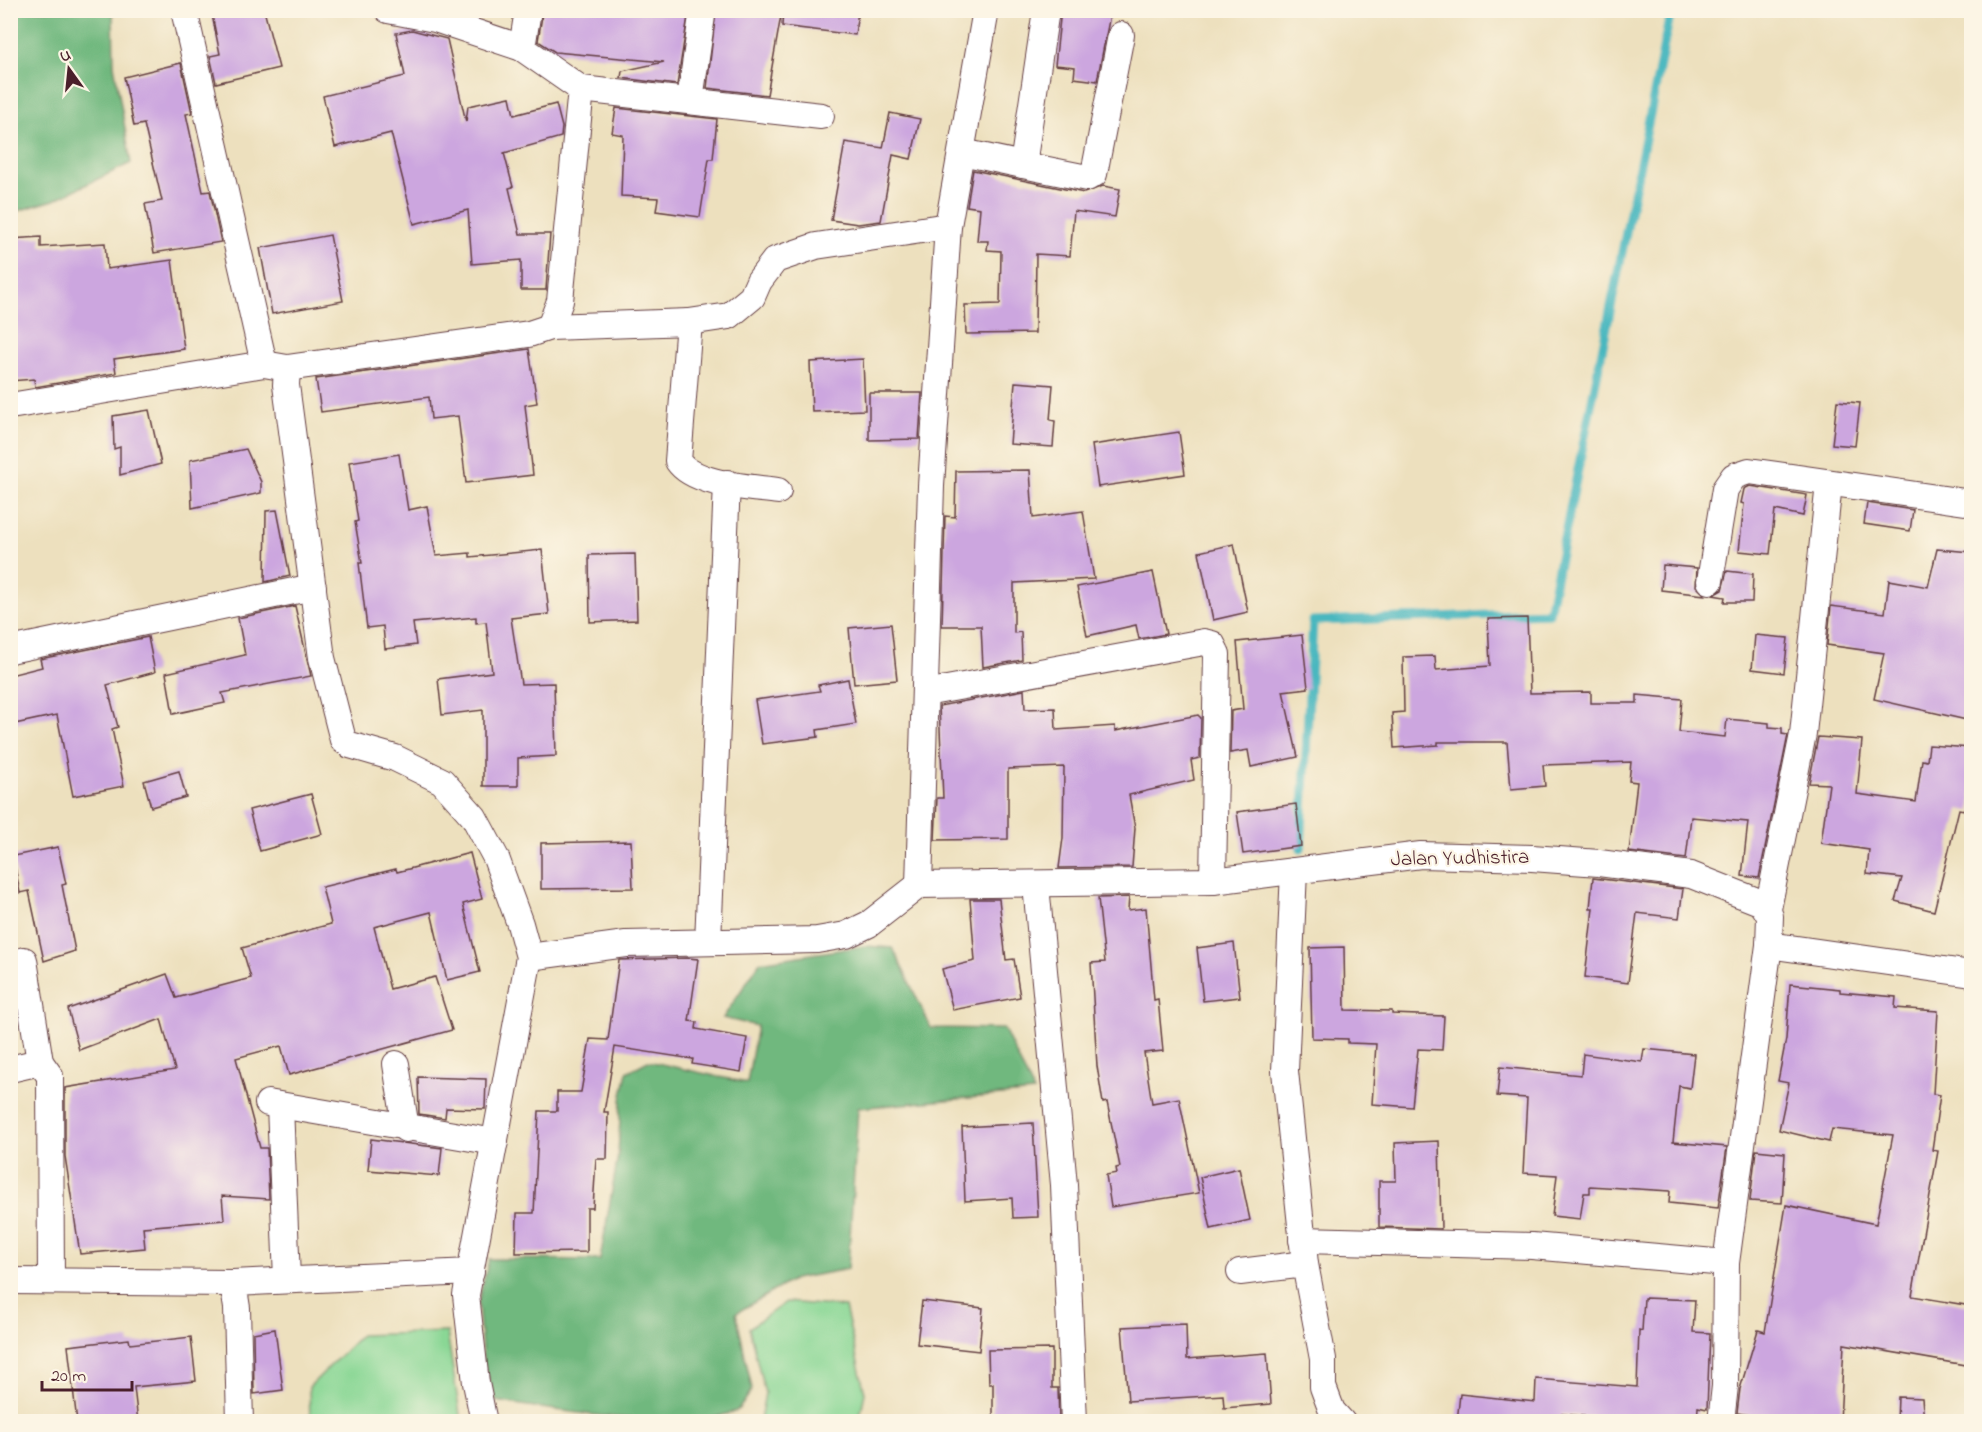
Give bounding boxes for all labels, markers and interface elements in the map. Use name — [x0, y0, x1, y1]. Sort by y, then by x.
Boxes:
north arrow — [39, 39, 99, 99]
text: U — [58, 44, 74, 69]
street label: Jalan Yudhistira — [1390, 843, 1530, 875]
scale bar — [42, 1354, 132, 1392]
text: 20 m — [51, 1364, 86, 1390]

